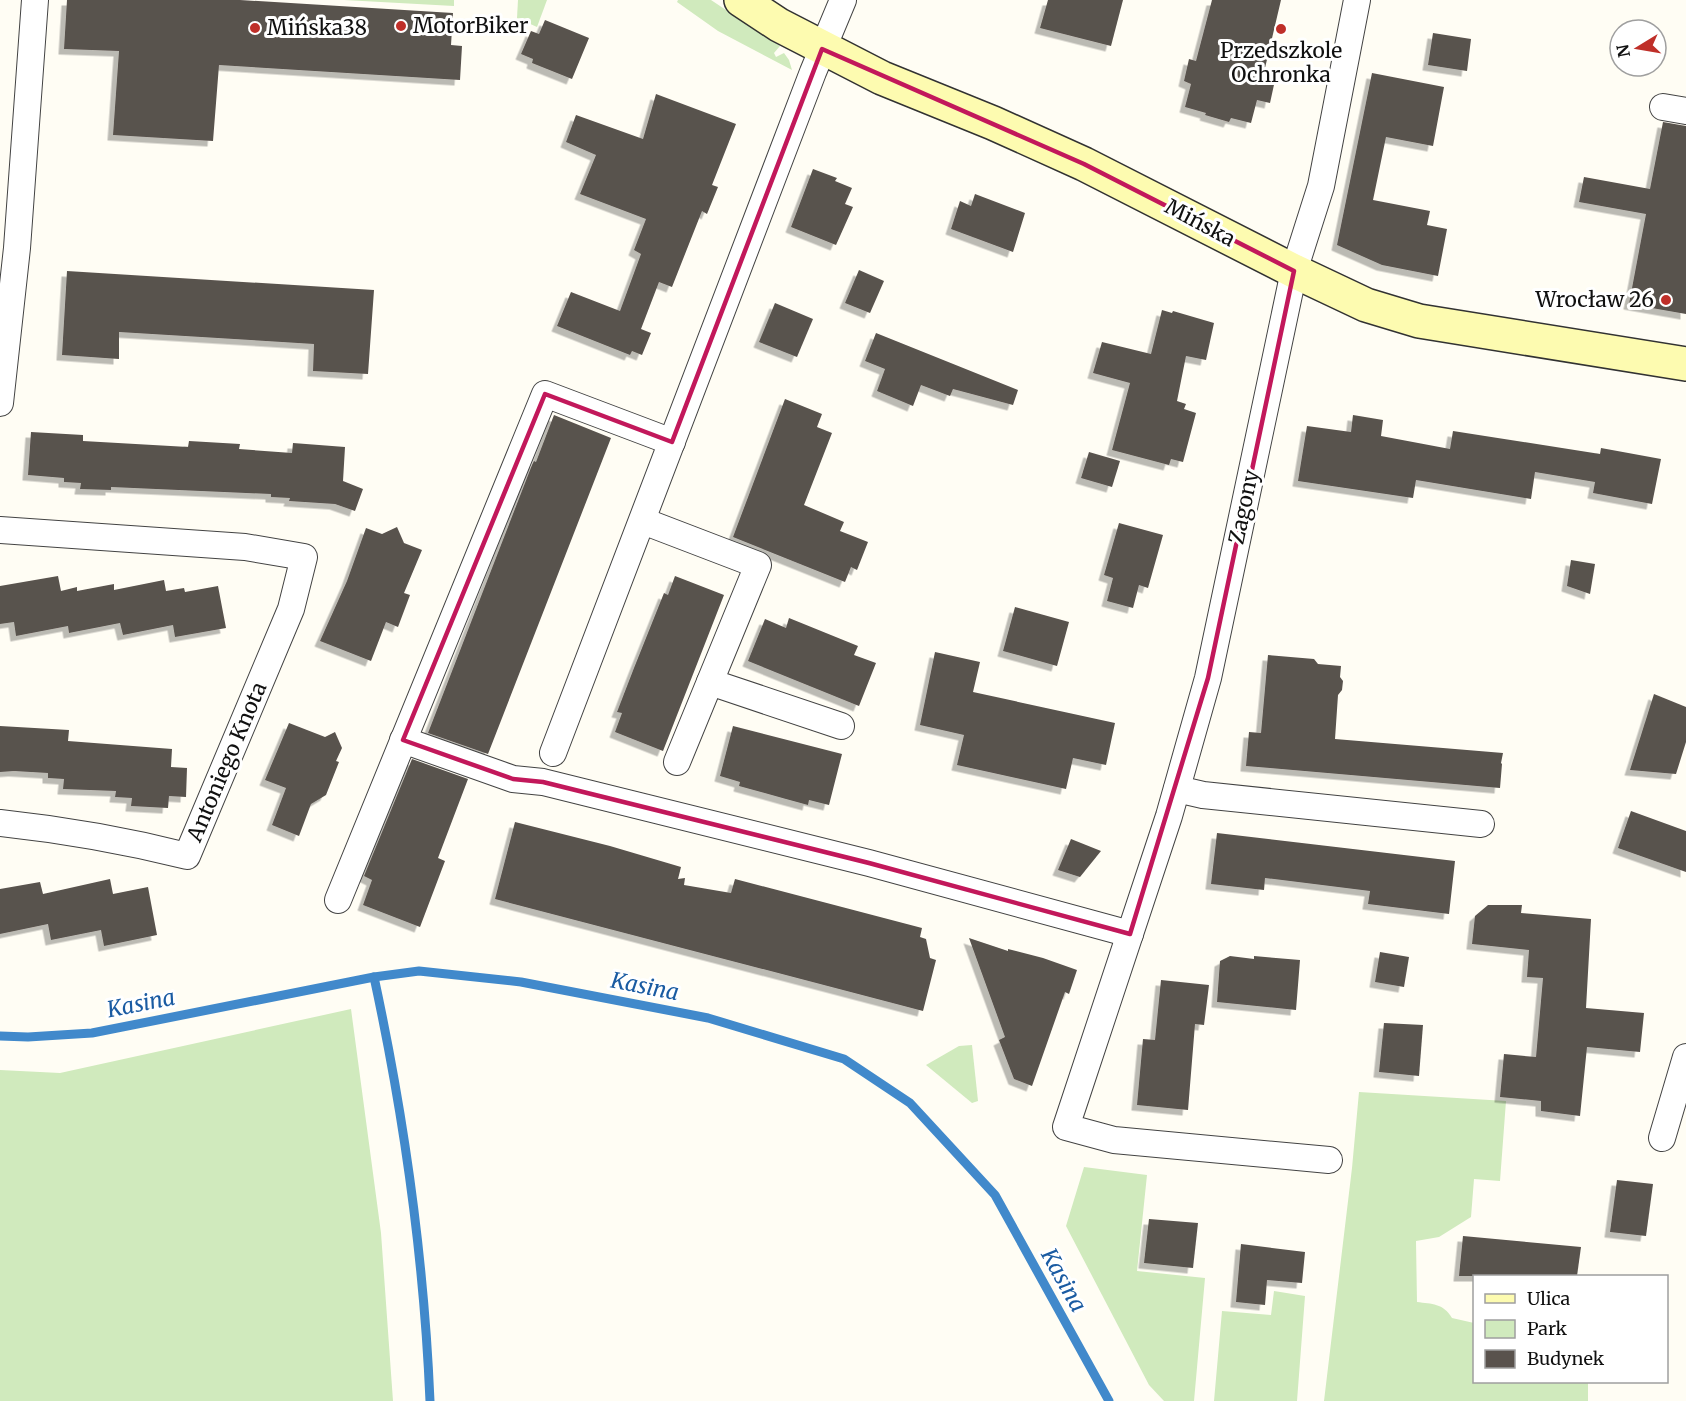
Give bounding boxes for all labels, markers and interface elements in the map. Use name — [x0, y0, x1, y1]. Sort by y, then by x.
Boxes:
place label: MotorBiker — [413, 12, 528, 39]
place label: Mińska38 — [267, 14, 367, 41]
north arrow — [1608, 18, 1668, 78]
marker: MotorBiker — [394, 19, 408, 33]
marker: Mińska38 — [248, 21, 262, 35]
marker: Przedszkole Ochronka — [1274, 22, 1288, 36]
place label: Przedszkole Ochronka — [1220, 37, 1342, 88]
text: N — [1612, 42, 1634, 59]
street label: Mińska — [1160, 193, 1240, 252]
place label: Wrocław 26 — [1534, 286, 1654, 313]
marker: Wrocław 26 — [1659, 293, 1673, 307]
street label: Zagony — [1222, 466, 1265, 547]
street label: Antoniego Knota — [180, 678, 272, 847]
water label: Kasina — [608, 966, 681, 1006]
water label: Kasina — [104, 983, 177, 1023]
water label: Kasina — [1035, 1242, 1093, 1317]
legend — [1473, 1275, 1668, 1383]
text: Ulica — [1527, 1287, 1571, 1310]
text: Park — [1527, 1317, 1568, 1340]
text: Budynek — [1527, 1347, 1605, 1370]

